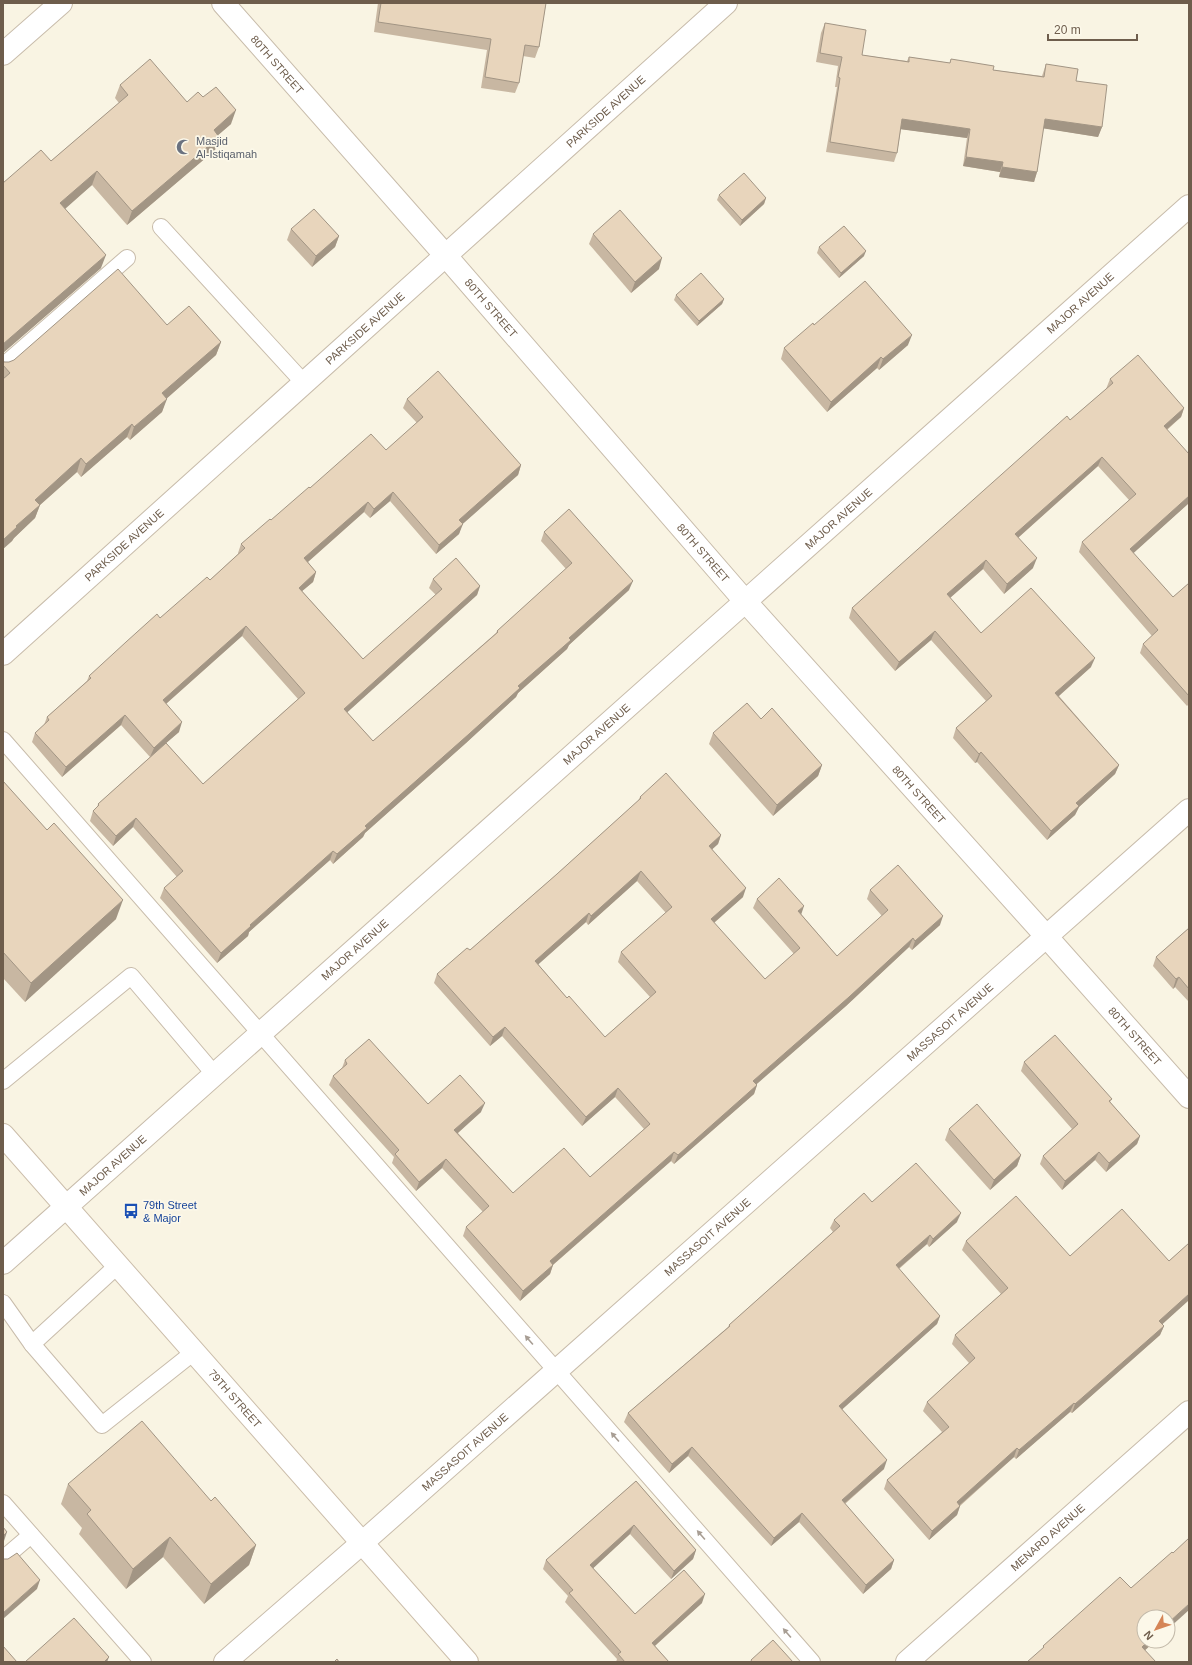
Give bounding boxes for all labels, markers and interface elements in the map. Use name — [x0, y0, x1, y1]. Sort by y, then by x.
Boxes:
scale bar — [1048, 16, 1137, 42]
text: 20 m — [1054, 23, 1081, 37]
street label: 80TH STREET — [248, 33, 306, 96]
street label: PARKSIDE AVENUE — [564, 73, 648, 150]
place label: Masjid Al-Istiqamah — [196, 135, 257, 160]
mosque icon: Masjid Al-Istiqamah — [175, 138, 193, 156]
street label: MAJOR AVENUE — [1044, 270, 1116, 336]
street label: 80TH STREET — [462, 276, 520, 340]
street label: PARKSIDE AVENUE — [323, 290, 407, 367]
street label: MAJOR AVENUE — [802, 486, 874, 551]
street label: PARKSIDE AVENUE — [82, 506, 166, 583]
street label: 80TH STREET — [675, 521, 732, 585]
street label: MAJOR AVENUE — [561, 701, 632, 767]
street label: 80TH STREET — [890, 763, 948, 826]
street label: MAJOR AVENUE — [319, 917, 391, 983]
street label: MASSASOIT AVENUE — [904, 981, 995, 1063]
street label: 80TH STREET — [1106, 1005, 1164, 1068]
street label: MAJOR AVENUE — [77, 1132, 149, 1198]
street label: MASSASOIT AVENUE — [662, 1196, 753, 1278]
place label: 79th Street & Major — [143, 1199, 197, 1224]
bus stop icon: 79th Street & Major — [122, 1202, 140, 1220]
one-way arrow — [525, 1335, 534, 1345]
street label: 79TH STREET — [206, 1367, 264, 1430]
street label: MASSASOIT AVENUE — [419, 1410, 510, 1493]
one-way arrow — [611, 1433, 620, 1442]
street label: MENARD AVENUE — [1008, 1501, 1087, 1573]
one-way arrow — [696, 1530, 706, 1540]
north arrow — [1136, 1609, 1176, 1649]
one-way arrow — [782, 1627, 791, 1638]
text: N — [1141, 1628, 1155, 1642]

